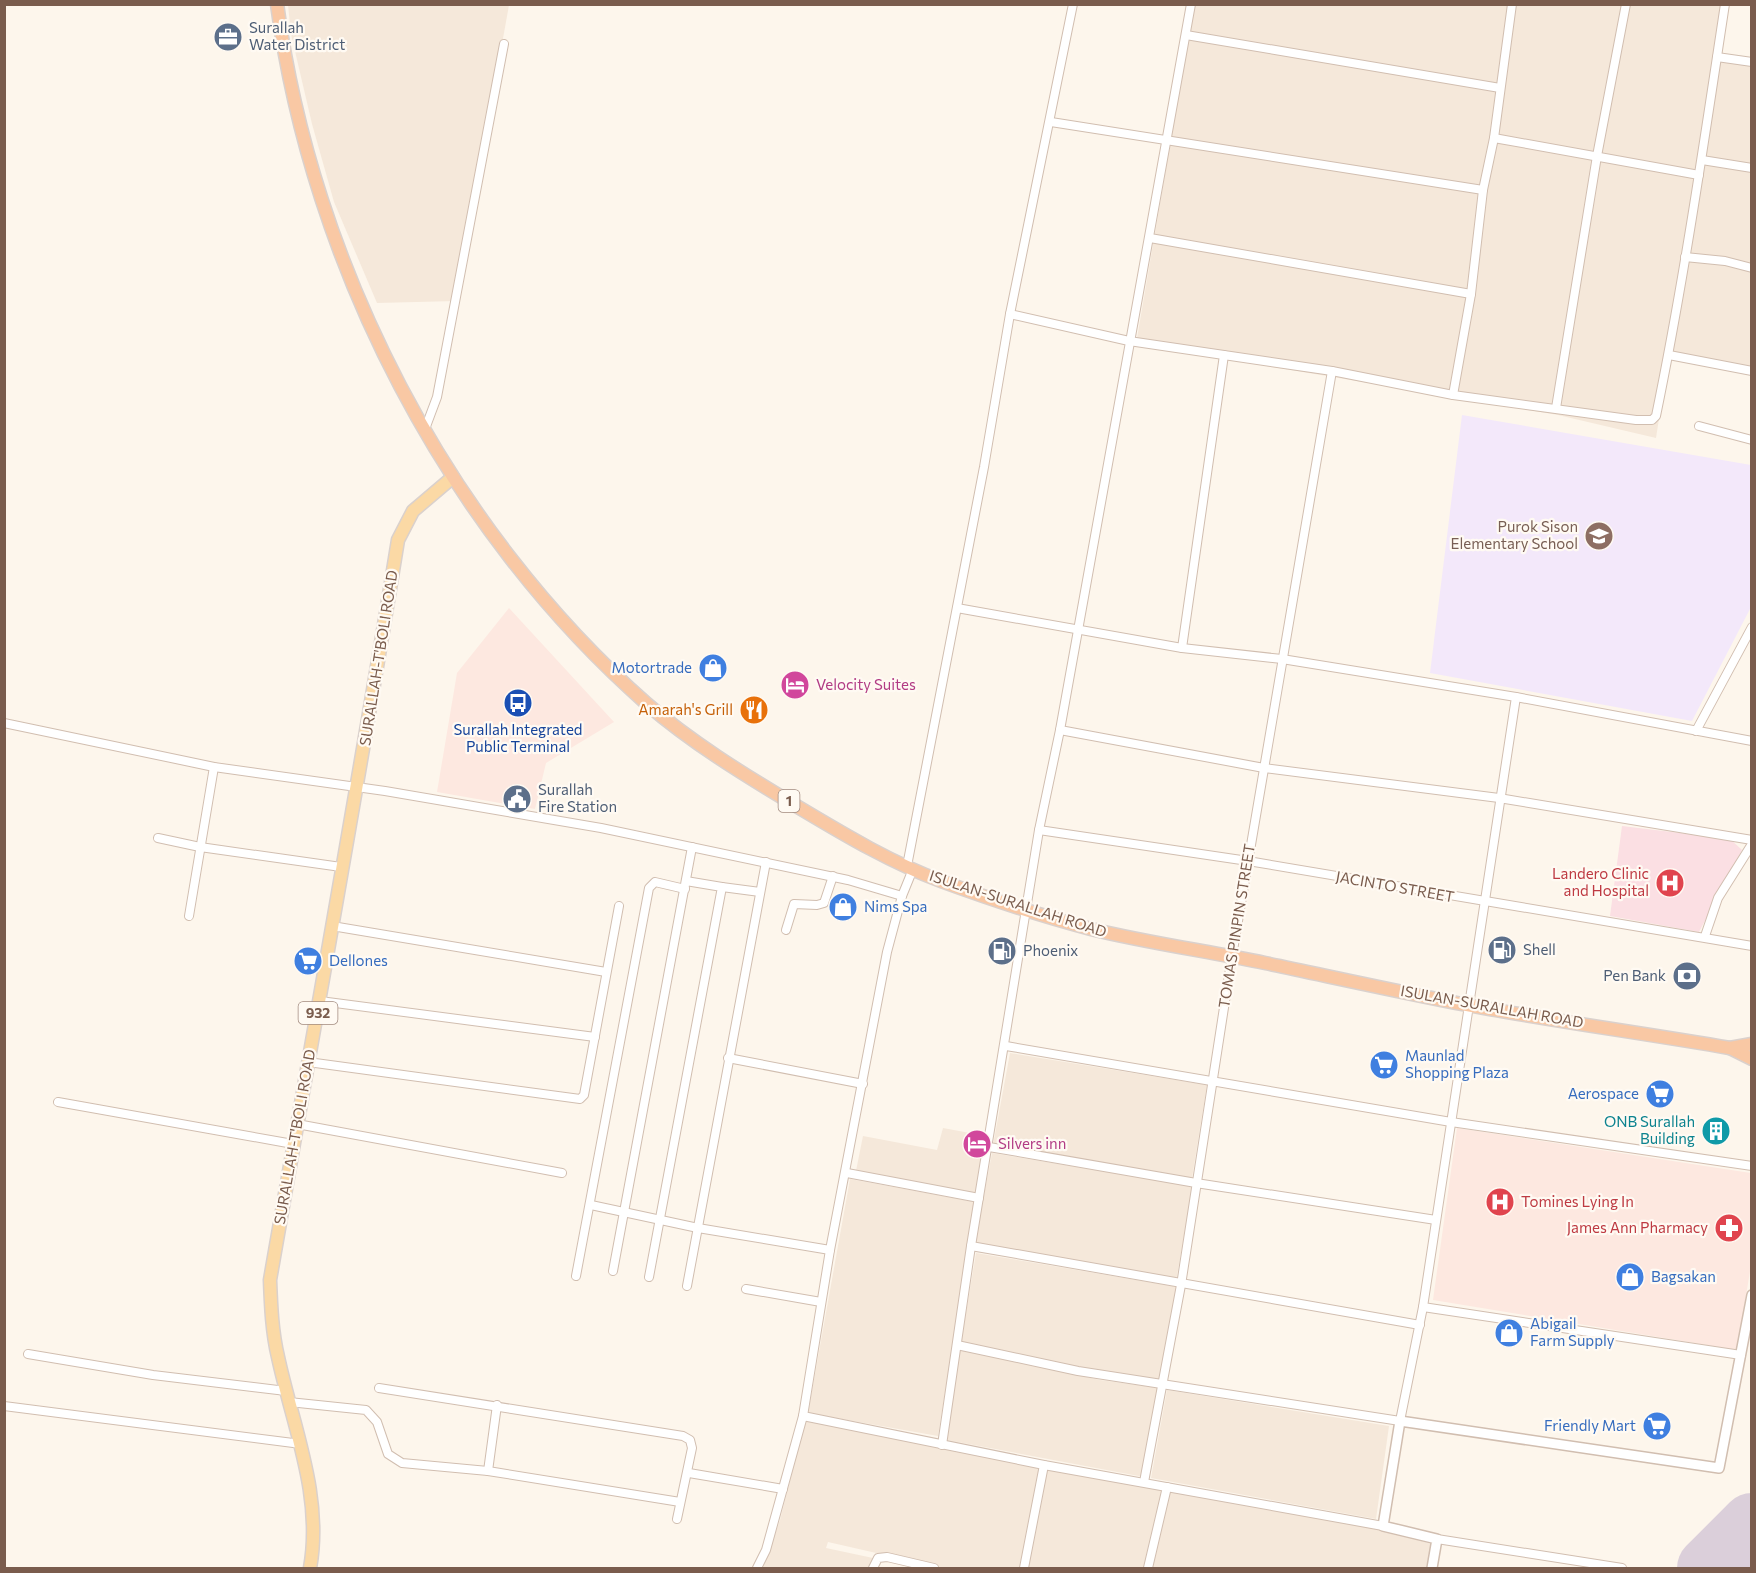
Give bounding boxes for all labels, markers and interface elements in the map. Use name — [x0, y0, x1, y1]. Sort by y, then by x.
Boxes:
place label: Surallah Water District — [249, 18, 345, 53]
office icon: Surallah Water District — [212, 21, 244, 53]
place label: Purok Sison Elementary School — [1451, 517, 1578, 552]
school or university icon: Purok Sison Elementary School — [1583, 520, 1615, 552]
street label: SURALLAH-T'BOLI ROAD — [355, 569, 401, 747]
shop icon: Motortrade — [697, 652, 729, 684]
place label: Motortrade — [611, 658, 692, 676]
hotel icon: Velocity Suites — [779, 669, 811, 701]
place label: Velocity Suites — [816, 675, 916, 693]
bus stop icon: Surallah Integrated Public Terminal — [502, 687, 534, 719]
restaurant icon: Amarah's Grill — [738, 694, 770, 726]
place label: Amarah's Grill — [638, 700, 733, 718]
place label: Surallah Integrated Public Terminal — [454, 720, 582, 755]
place label: Surallah Fire Station — [538, 780, 617, 815]
public building icon: Surallah Fire Station — [501, 783, 533, 815]
road number: 1 — [778, 790, 800, 812]
street label: TOMAS PINPIN STREET — [1214, 842, 1258, 1009]
place label: Landero Clinic and Hospital — [1552, 864, 1649, 899]
street label: ISULAN-SURALLAH ROAD — [927, 866, 1109, 940]
street label: JACINTO STREET — [1335, 867, 1456, 905]
hospital icon: Landero Clinic and Hospital — [1654, 867, 1686, 899]
shop icon: Nims Spa — [827, 891, 859, 923]
place label: Nims Spa — [864, 897, 927, 915]
fuel station icon: Shell — [1486, 934, 1518, 966]
fuel station icon: Phoenix — [986, 935, 1018, 967]
place label: Shell — [1523, 940, 1556, 958]
place label: Phoenix — [1023, 941, 1078, 959]
supermarket icon: Dellones — [292, 945, 324, 977]
place label: Dellones — [329, 951, 388, 969]
bank icon: Pen Bank — [1671, 960, 1703, 992]
place label: Pen Bank — [1603, 966, 1666, 984]
street label: ISULAN-SURALLAH ROAD — [1399, 981, 1585, 1031]
road number: 932 — [298, 1002, 338, 1024]
place label: Maunlad Shopping Plaza — [1405, 1046, 1509, 1081]
street label: SURALLAH-T'BOLI ROAD — [270, 1048, 318, 1226]
supermarket icon: Maunlad Shopping Plaza — [1368, 1049, 1400, 1081]
supermarket icon: Aerospace — [1644, 1078, 1676, 1110]
place label: Aerospace — [1568, 1084, 1639, 1102]
place label: ONB Surallah Building — [1604, 1112, 1695, 1147]
building icon: ONB Surallah Building — [1700, 1115, 1732, 1147]
hotel icon: Silvers inn — [961, 1128, 993, 1160]
place label: Silvers inn — [998, 1134, 1066, 1152]
hospital icon: Tomines Lying In — [1484, 1186, 1516, 1218]
place label: Tomines Lying In — [1521, 1192, 1634, 1210]
pharmacy icon: James Ann Pharmacy — [1713, 1212, 1745, 1244]
place label: James Ann Pharmacy — [1567, 1218, 1708, 1236]
shop icon: Bagsakan — [1614, 1261, 1646, 1293]
place label: Bagsakan — [1651, 1267, 1716, 1285]
place label: Abigail Farm Supply — [1530, 1314, 1615, 1349]
shop icon: Abigail Farm Supply — [1493, 1317, 1525, 1349]
supermarket icon: Friendly Mart — [1641, 1410, 1673, 1442]
place label: Friendly Mart — [1544, 1416, 1636, 1434]

